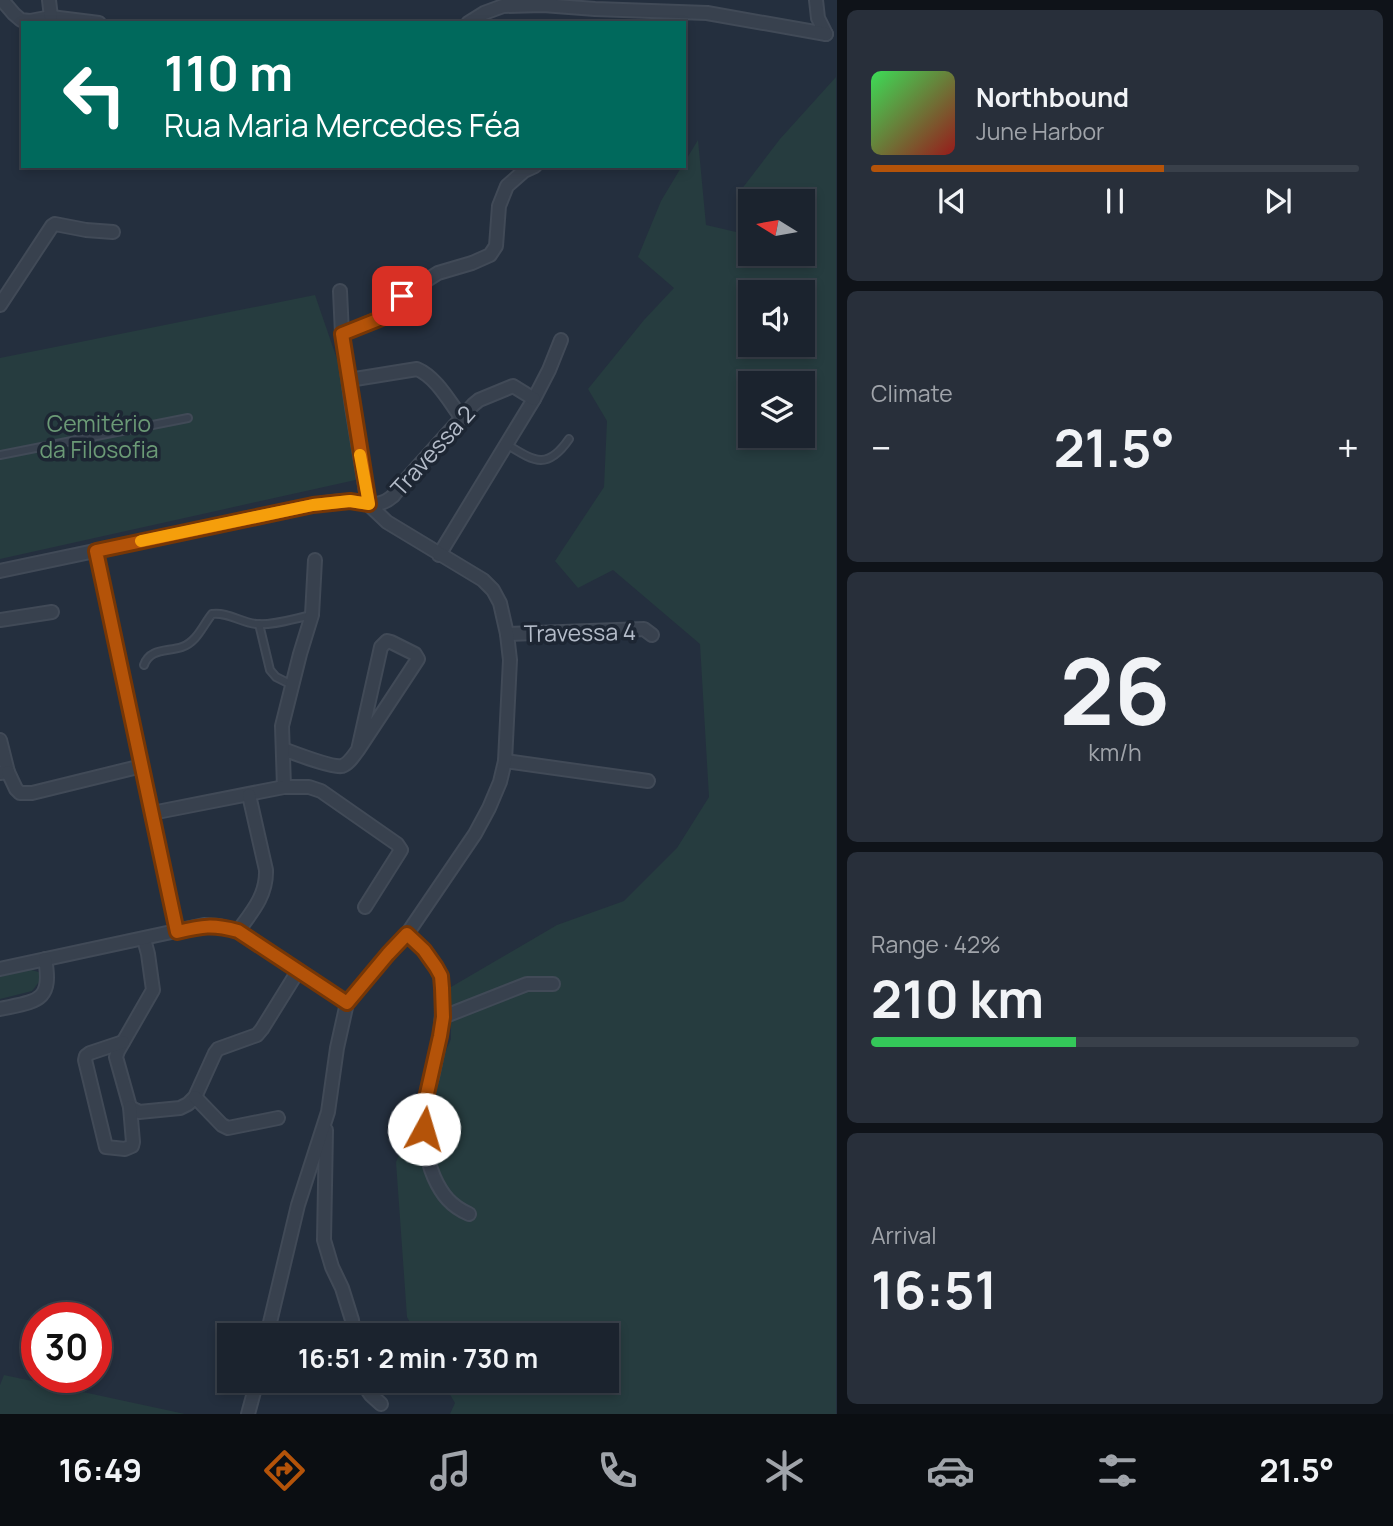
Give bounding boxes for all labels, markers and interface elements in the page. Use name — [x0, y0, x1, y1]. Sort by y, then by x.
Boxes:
text: 110 m — [164, 39, 293, 106]
icon: left — [49, 49, 140, 140]
text: Northbound — [976, 79, 1129, 115]
text: Rua Maria Mercedes Féa — [164, 103, 520, 147]
text: June Harbor — [976, 115, 1104, 147]
icon: previous — [933, 182, 971, 220]
icon: pause — [1096, 182, 1134, 220]
icon: next — [1259, 182, 1297, 220]
north arrow — [738, 189, 816, 266]
map controls — [738, 189, 815, 448]
pin — [372, 266, 432, 326]
icon: arrive — [383, 277, 421, 315]
button: sound — [738, 280, 815, 357]
button: layers — [738, 371, 815, 448]
text: Climate — [871, 377, 953, 409]
street label: Travessa 2 — [383, 398, 482, 503]
park label: Cemitério da Filosofia — [39, 407, 159, 465]
text: 21.5° — [1054, 412, 1175, 483]
text: − — [871, 421, 892, 473]
text: + — [1337, 421, 1359, 473]
street label: Travessa 4 — [523, 615, 636, 649]
text: 26 — [1060, 628, 1170, 752]
text: km/h — [1088, 736, 1142, 768]
text: Range · 42% — [871, 928, 1001, 960]
text: 210 km — [871, 963, 1044, 1034]
position arrow — [387, 1092, 461, 1166]
text: Arrival — [871, 1219, 937, 1251]
text: 16:51 — [871, 1254, 997, 1325]
speed limit sign: 30 — [21, 1302, 112, 1393]
text: 16:51 · 2 min · 730 m — [298, 1340, 538, 1376]
icon: directions — [260, 1446, 309, 1495]
icon: music — [426, 1446, 475, 1495]
icon: phone — [593, 1446, 642, 1495]
icon: climate — [760, 1446, 809, 1495]
icon: car — [926, 1446, 975, 1495]
icon: filters — [1093, 1446, 1142, 1495]
text: 16:49 — [59, 1448, 142, 1492]
text: 21.5° — [1260, 1448, 1334, 1492]

